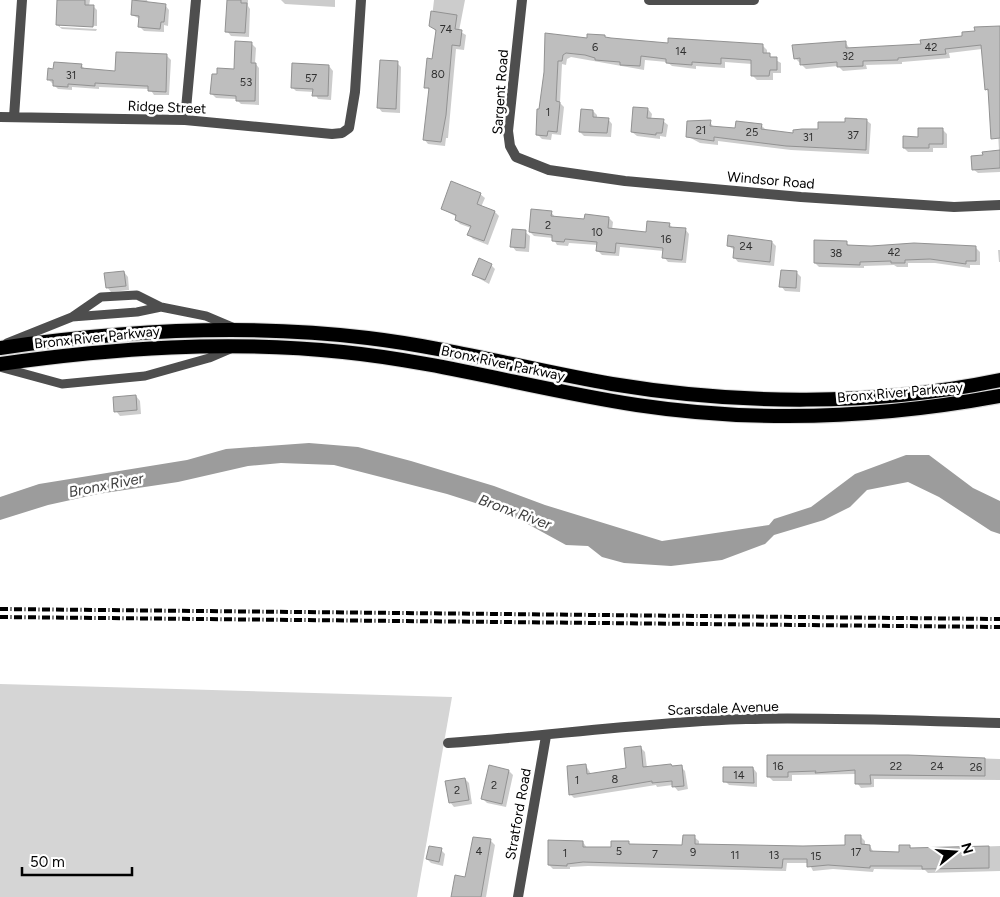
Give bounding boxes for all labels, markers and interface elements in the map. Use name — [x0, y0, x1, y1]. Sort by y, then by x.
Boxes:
house number: 74 — [440, 23, 453, 36]
house number: 6 — [592, 41, 598, 54]
house number: 42 — [925, 41, 937, 54]
house number: 14 — [675, 45, 687, 58]
street label: Sargent Road — [489, 49, 512, 135]
house number: 32 — [842, 50, 854, 63]
house number: 80 — [431, 68, 445, 81]
house number: 31 — [66, 69, 76, 82]
house number: 57 — [305, 72, 317, 85]
house number: 53 — [240, 76, 252, 89]
street label: Ridge Street — [127, 98, 207, 117]
house number: 1 — [546, 106, 550, 119]
house number: 21 — [696, 124, 706, 137]
house number: 25 — [746, 126, 758, 139]
house number: 37 — [847, 129, 859, 142]
house number: 31 — [803, 131, 813, 144]
street label: Windsor Road — [726, 168, 815, 193]
house number: 2 — [545, 219, 551, 232]
house number: 10 — [591, 226, 603, 239]
house number: 16 — [661, 233, 671, 246]
house number: 24 — [740, 240, 753, 253]
house number: 42 — [888, 246, 900, 259]
house number: 38 — [830, 247, 843, 260]
street label: Bronx River Parkway — [33, 322, 161, 353]
street label: Bronx River Parkway — [439, 342, 567, 385]
street label: Bronx River Parkway — [836, 378, 964, 406]
water label: Bronx River — [67, 469, 146, 501]
water label: Bronx River — [476, 491, 555, 534]
street label: Scarsdale Avenue — [667, 698, 779, 719]
house number: 16 — [773, 760, 783, 773]
house number: 22 — [890, 760, 902, 773]
house number: 24 — [931, 760, 944, 773]
house number: 26 — [970, 761, 982, 774]
street label: Stratford Road — [502, 767, 535, 861]
house number: 14 — [733, 769, 745, 782]
house number: 8 — [612, 773, 619, 786]
house number: 1 — [575, 774, 579, 787]
house number: 2 — [491, 779, 497, 792]
house number: 2 — [454, 784, 460, 797]
north arrow — [930, 827, 980, 877]
text: N — [957, 841, 977, 856]
scale bar — [22, 844, 132, 876]
house number: 4 — [476, 845, 483, 858]
house number: 5 — [616, 845, 622, 858]
house number: 9 — [690, 846, 696, 859]
house number: 17 — [851, 846, 861, 859]
house number: 1 — [563, 847, 567, 860]
house number: 7 — [652, 848, 658, 861]
house number: 11 — [730, 849, 740, 862]
house number: 13 — [769, 849, 779, 862]
house number: 15 — [811, 850, 821, 863]
text: 50 m — [30, 853, 65, 871]

